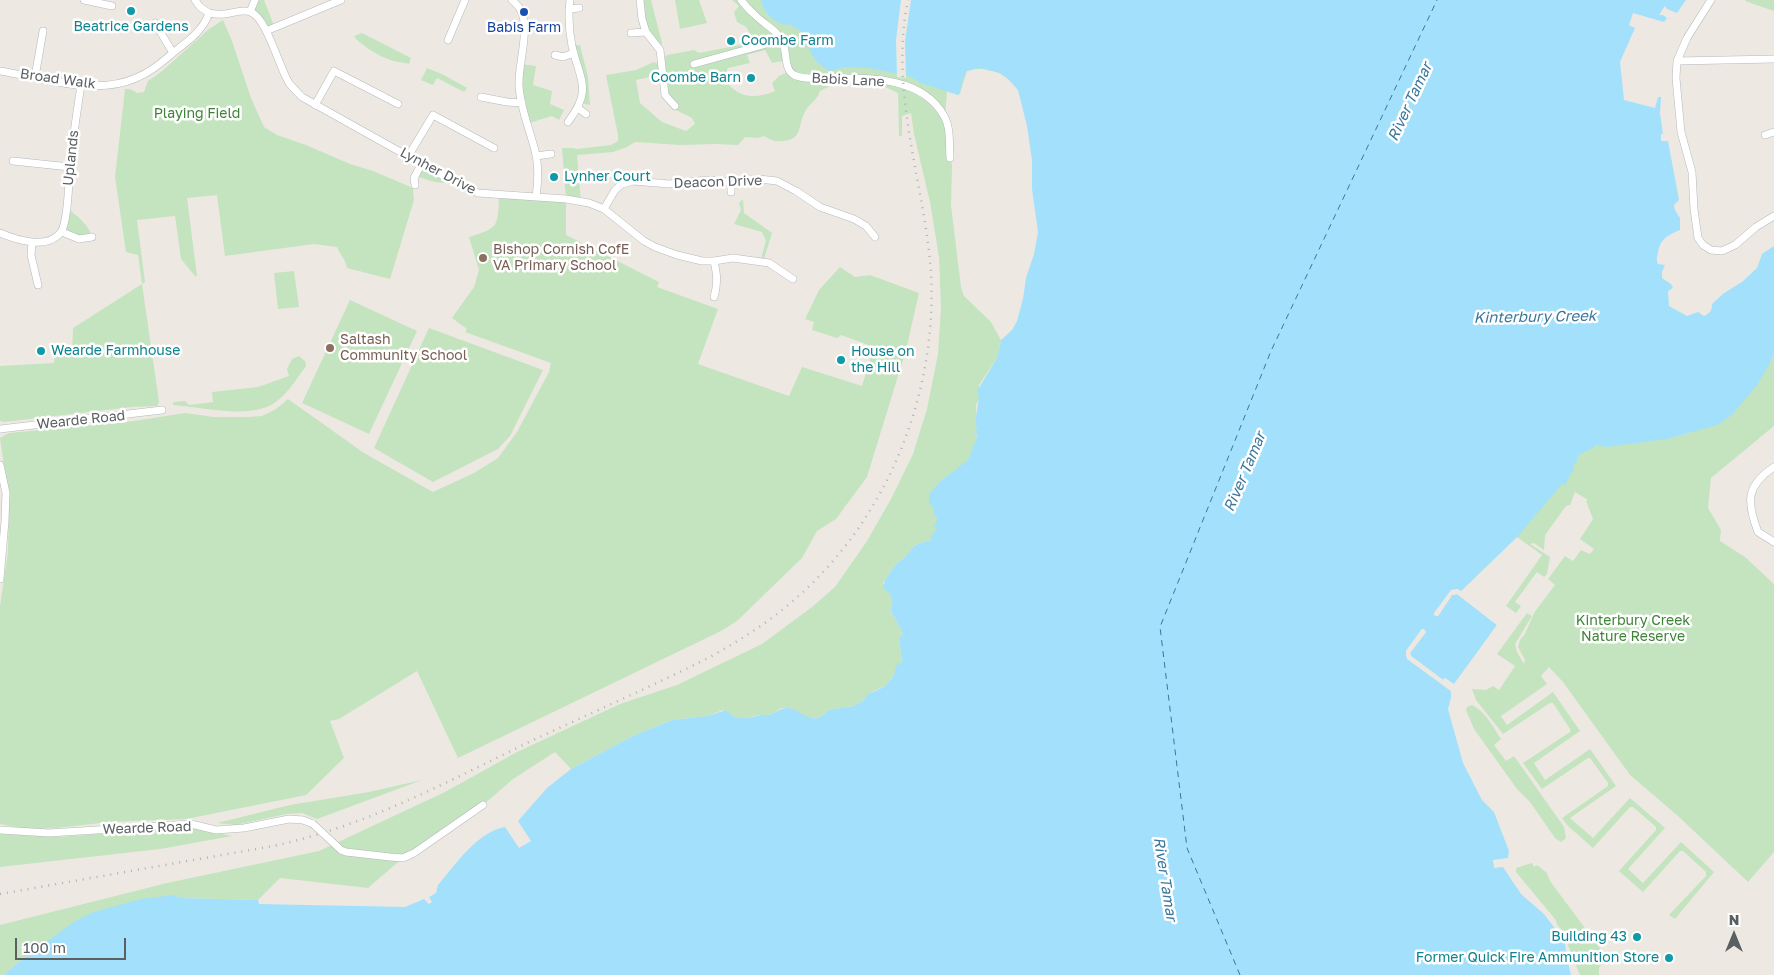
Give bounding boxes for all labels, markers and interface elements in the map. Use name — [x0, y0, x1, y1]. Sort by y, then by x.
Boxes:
marker: Beatrice Gardens — [125, 5, 137, 17]
marker: Babis Farm — [518, 6, 530, 18]
place label: Beatrice Gardens — [73, 19, 189, 35]
place label: Babis Farm — [487, 20, 561, 36]
place label: Coombe Farm — [741, 33, 834, 49]
marker: Coombe Farm — [725, 35, 737, 47]
water label: River Tamar — [1384, 60, 1436, 144]
street label: Broad Walk — [19, 65, 97, 93]
place label: Coombe Barn — [651, 70, 741, 86]
street label: Babis Lane — [811, 70, 885, 90]
marker: Coombe Barn — [745, 72, 757, 84]
park label: Playing Field — [154, 106, 240, 122]
street label: Uplands — [60, 129, 82, 187]
street label: Lynher Drive — [397, 144, 479, 198]
place label: Lynher Court — [564, 169, 651, 185]
marker: Lynher Court — [548, 171, 560, 183]
street label: Deacon Drive — [673, 172, 763, 192]
place label: Bishop Cornish CofE VA Primary School — [493, 242, 629, 274]
marker: Bishop Cornish CofE VA Primary School — [477, 252, 489, 264]
water label: Kinterbury Creek — [1474, 307, 1596, 327]
place label: Saltash Community School — [340, 332, 467, 364]
marker: Saltash Community School — [324, 342, 336, 354]
place label: Wearde Farmhouse — [51, 343, 180, 359]
place label: House on the Hill — [851, 344, 915, 377]
marker: Wearde Farmhouse — [35, 345, 47, 357]
marker: House on the Hill — [835, 354, 847, 366]
street label: Wearde Road — [36, 407, 126, 433]
water label: River Tamar — [1220, 430, 1270, 514]
park label: Kinterbury Creek Nature Reserve — [1576, 613, 1690, 646]
street label: Wearde Road — [102, 818, 192, 838]
water label: River Tamar — [1149, 836, 1181, 922]
north arrow — [1709, 910, 1759, 960]
text: N — [1729, 911, 1739, 928]
scale bar — [18, 928, 129, 960]
place label: Building 43 — [1551, 929, 1627, 945]
marker: Building 43 — [1631, 931, 1643, 943]
text: 100 m — [23, 938, 66, 956]
place label: Former Quick Fire Ammunition Store — [1416, 950, 1659, 966]
marker: Former Quick Fire Ammunition Store — [1663, 952, 1675, 964]

